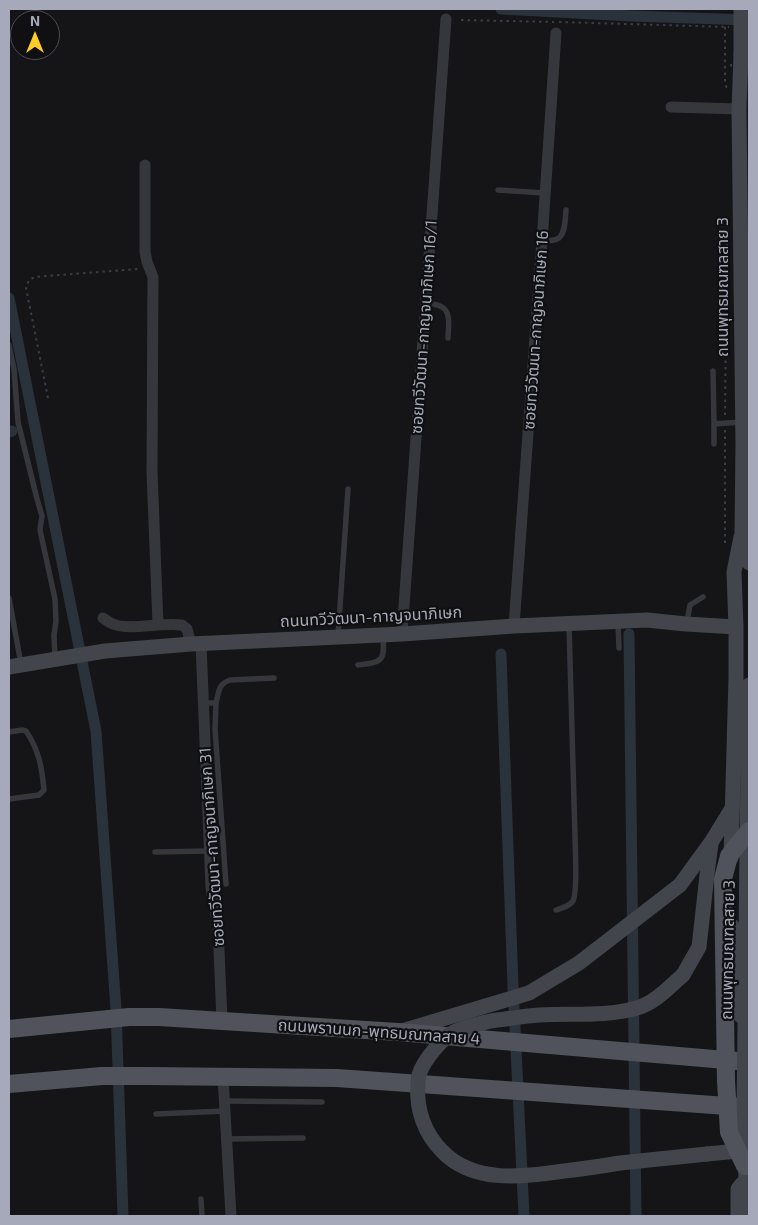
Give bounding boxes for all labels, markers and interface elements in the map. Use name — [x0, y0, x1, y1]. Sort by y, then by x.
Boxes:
north arrow — [10, 10, 60, 60]
text: N — [30, 12, 40, 29]
street label: ถนนพุทธมณฑลสาย 3 — [713, 217, 733, 357]
street label: ซอยทวีวัฒนา-กาญจนาภิเษก 16/1 — [407, 219, 441, 435]
street label: ซอยทวีวัฒนา-กาญจนาภิเษก 16 — [519, 230, 553, 430]
street label: ถนนทวีวัฒนา-กาญจนาภิเษก — [280, 603, 462, 631]
street label: ซอยทวีวัฒนา-กาญจนาภิเษก 31 — [195, 747, 229, 947]
street label: ถนนพุทธมณฑลสาย 3 — [717, 880, 739, 1020]
street label: ถนนพรานนก-พุทธมณฑลสาย 4 — [277, 1015, 481, 1049]

